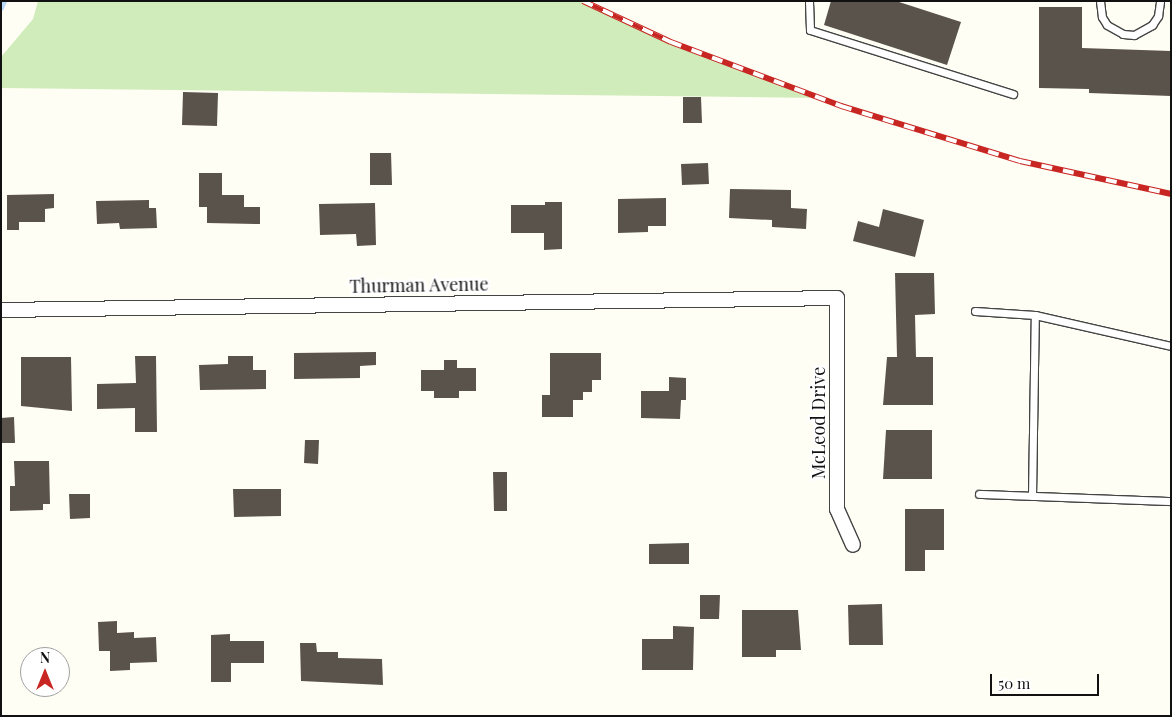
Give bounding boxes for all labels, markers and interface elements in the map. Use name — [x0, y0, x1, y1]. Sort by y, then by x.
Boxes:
street label: Thurman Avenue — [349, 273, 489, 297]
street label: McLeod Drive — [807, 367, 829, 479]
north arrow — [20, 647, 70, 697]
text: N — [40, 648, 50, 667]
scale bar — [992, 664, 1101, 696]
text: 50 m — [998, 673, 1030, 693]

